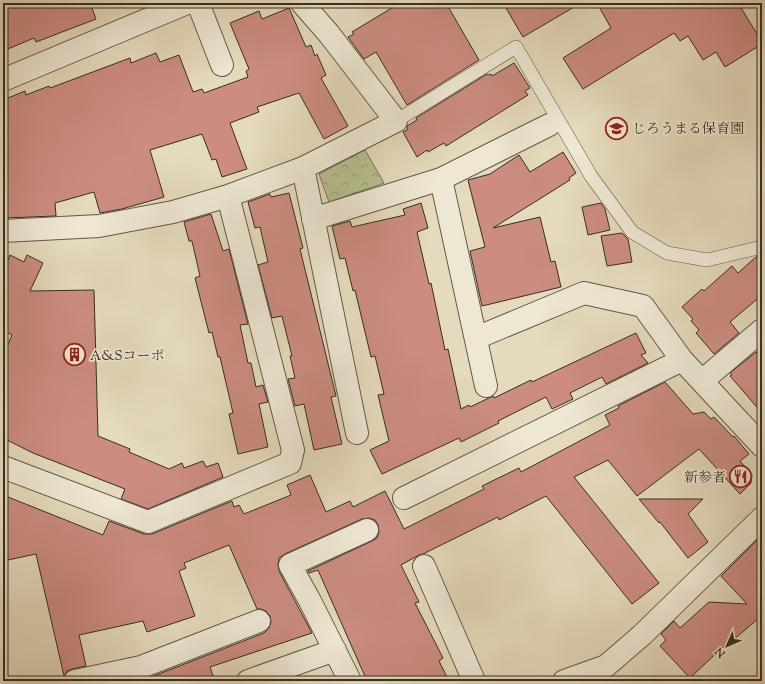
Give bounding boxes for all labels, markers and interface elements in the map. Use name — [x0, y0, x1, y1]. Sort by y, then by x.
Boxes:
school or university icon: じろうまる保育園 — [604, 115, 630, 141]
place label: じろうまる保育園 — [632, 120, 744, 140]
building icon: A&Sコーポ — [62, 342, 88, 368]
place label: A&Sコーポ — [90, 347, 165, 367]
restaurant icon: 新参者 — [728, 464, 754, 490]
place label: 新参者 — [684, 469, 726, 489]
north arrow — [707, 626, 747, 666]
text: N — [712, 643, 730, 662]

